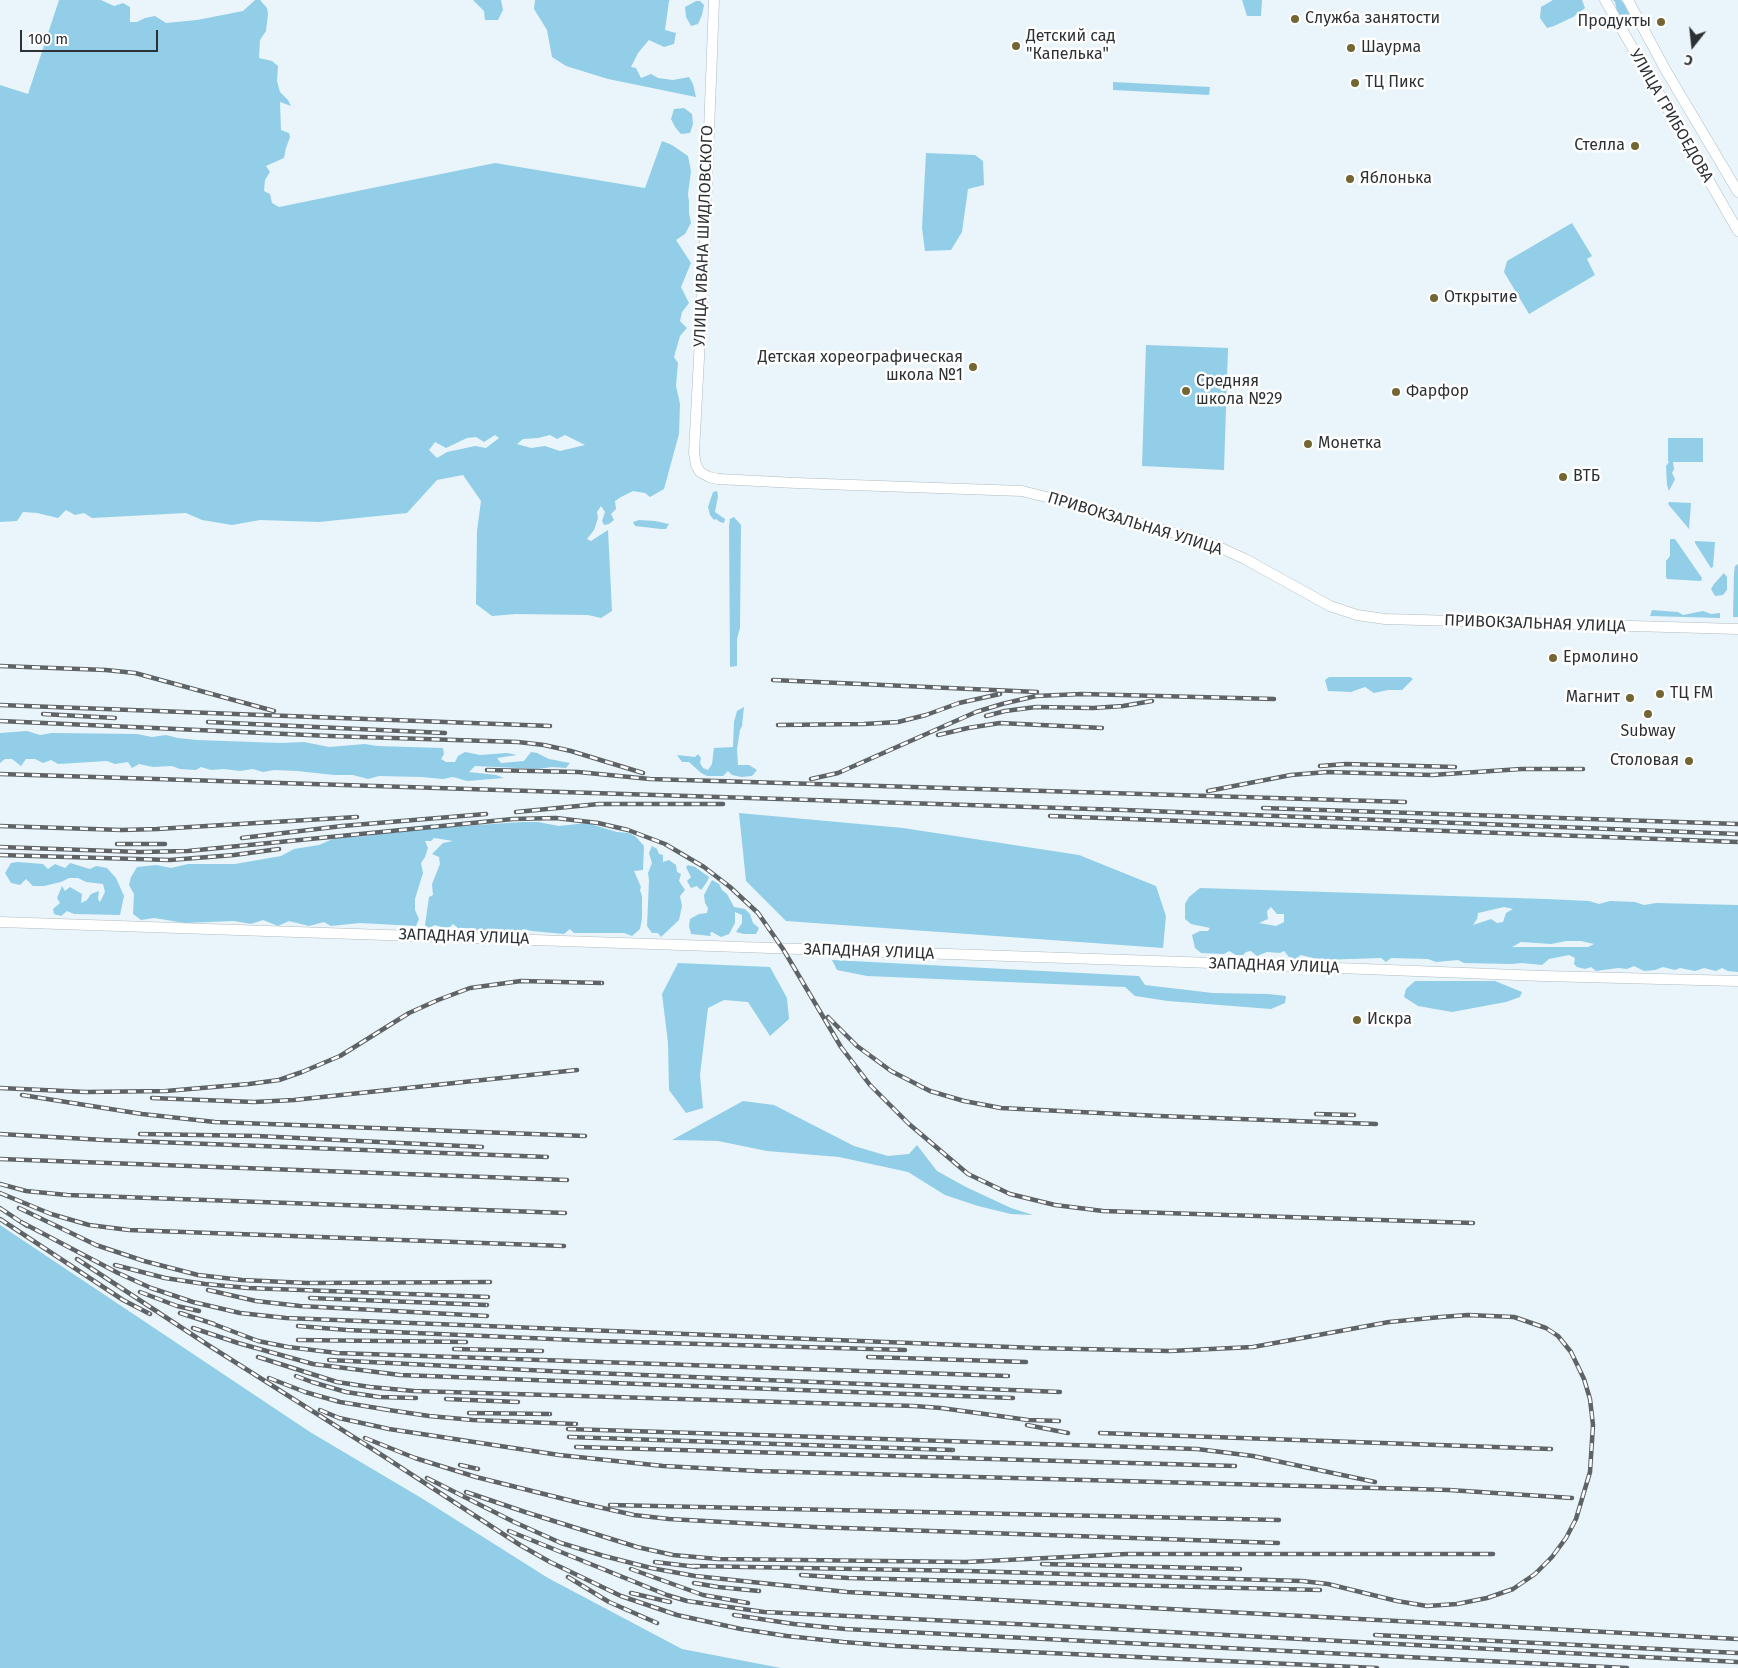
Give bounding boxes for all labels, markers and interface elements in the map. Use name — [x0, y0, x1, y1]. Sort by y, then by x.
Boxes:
place label: Служба занятости — [1305, 9, 1440, 29]
place label: Продукты — [1577, 12, 1651, 32]
marker: Служба занятости — [1289, 13, 1301, 25]
marker: Продукты — [1655, 16, 1667, 28]
scale bar — [22, 20, 160, 52]
north arrow — [1668, 20, 1718, 70]
place label: Детский сад "Капелька" — [1026, 27, 1115, 65]
text: 100 m — [28, 30, 68, 48]
place label: Шаурма — [1361, 38, 1421, 58]
marker: Детский сад "Капелька" — [1010, 40, 1022, 52]
marker: Шаурма — [1345, 42, 1357, 54]
street label: УЛИЦА ГРИБОЕДОВА — [1625, 46, 1717, 186]
text: С — [1683, 51, 1695, 69]
place label: ТЦ Пикс — [1365, 73, 1424, 93]
marker: ТЦ Пикс — [1349, 77, 1361, 89]
street label: УЛИЦА ИВАНА ШИДЛОВСКОГО — [691, 125, 717, 347]
place label: Стелла — [1574, 136, 1625, 156]
marker: Стелла — [1629, 140, 1641, 152]
place label: Яблонька — [1360, 169, 1432, 189]
marker: Яблонька — [1344, 173, 1356, 185]
place label: Открытие — [1444, 288, 1517, 308]
marker: Открытие — [1428, 292, 1440, 304]
place label: Детская хореографическая школа №1 — [758, 348, 963, 386]
marker: Детская хореографическая школа №1 — [967, 361, 979, 373]
place label: Средняя школа №29 — [1196, 372, 1282, 410]
place label: Фарфор — [1406, 382, 1469, 402]
marker: Средняя школа №29 — [1180, 385, 1192, 397]
marker: Фарфор — [1390, 386, 1402, 398]
place label: Монетка — [1318, 434, 1382, 454]
marker: Монетка — [1302, 438, 1314, 450]
place label: ВТБ — [1573, 467, 1600, 487]
marker: ВТБ — [1557, 471, 1569, 483]
street label: ПРИВОКЗАЛЬНАЯ УЛИЦА — [1045, 488, 1225, 560]
street label: ПРИВОКЗАЛЬНАЯ УЛИЦА — [1444, 611, 1626, 637]
place label: Ермолино — [1563, 648, 1639, 668]
marker: Ермолино — [1547, 652, 1559, 664]
place label: ТЦ FM — [1670, 684, 1713, 704]
place label: Магнит — [1566, 688, 1620, 708]
marker: ТЦ FM — [1654, 688, 1666, 700]
marker: Магнит — [1624, 692, 1636, 704]
marker: Subway — [1642, 708, 1654, 720]
place label: Subway — [1620, 722, 1676, 742]
place label: Столовая — [1610, 751, 1679, 771]
marker: Столовая — [1683, 755, 1695, 767]
street label: ЗАПАДНАЯ УЛИЦА — [398, 925, 530, 949]
street label: ЗАПАДНАЯ УЛИЦА — [803, 940, 935, 964]
street label: ЗАПАДНАЯ УЛИЦА — [1208, 954, 1340, 978]
place label: Искра — [1367, 1010, 1412, 1030]
marker: Искра — [1351, 1014, 1363, 1026]

